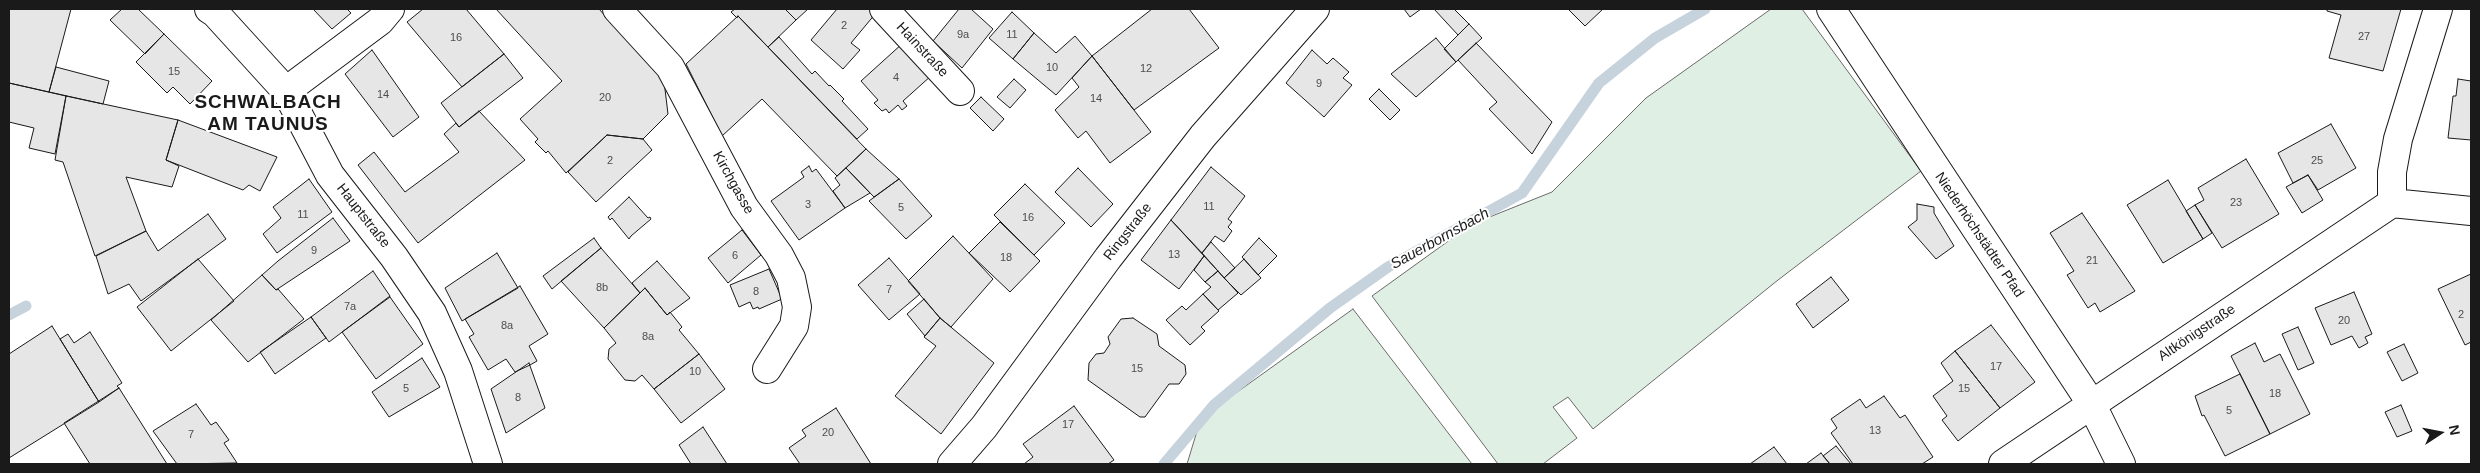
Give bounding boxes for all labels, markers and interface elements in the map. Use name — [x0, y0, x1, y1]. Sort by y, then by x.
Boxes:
house number: 2 — [841, 19, 847, 33]
street label: Hainstraße — [893, 19, 951, 81]
house number: 9a — [957, 28, 969, 42]
house number: 11 — [1006, 28, 1018, 42]
house number: 27 — [2358, 30, 2370, 44]
house number: 16 — [450, 31, 462, 45]
house number: 10 — [1046, 61, 1058, 75]
house number: 12 — [1140, 62, 1152, 76]
house number: 15 — [168, 65, 180, 79]
house number: 4 — [893, 71, 899, 85]
house number: 9 — [1316, 77, 1322, 91]
house number: 14 — [377, 88, 389, 102]
house number: 20 — [599, 91, 611, 105]
district label: SCHWALBACH AM TAUNUS — [193, 92, 343, 136]
house number: 14 — [1090, 92, 1102, 106]
street label: Kirchgasse — [709, 149, 757, 217]
house number: 2 — [607, 154, 613, 168]
house number: 25 — [2311, 154, 2323, 168]
street label: Niederhöchstädter Pfad — [1931, 169, 2027, 301]
street label: Hauptstraße — [333, 180, 393, 252]
house number: 23 — [2230, 196, 2242, 210]
house number: 3 — [805, 198, 811, 212]
street label: Ringstraße — [1100, 200, 1156, 264]
house number: 11 — [1203, 200, 1215, 214]
house number: 5 — [898, 201, 904, 215]
water label: Sauerbornsbach — [1387, 204, 1493, 274]
house number: 11 — [297, 208, 309, 222]
house number: 16 — [1022, 211, 1034, 225]
house number: 9 — [311, 244, 317, 258]
house number: 13 — [1168, 248, 1180, 262]
house number: 6 — [732, 249, 738, 263]
house number: 18 — [1000, 251, 1012, 265]
house number: 21 — [2086, 254, 2098, 268]
house number: 8b — [596, 281, 608, 295]
house number: 7 — [886, 283, 892, 297]
house number: 8 — [753, 285, 759, 299]
house number: 7a — [344, 300, 356, 314]
street label: Altkönigstraße — [2155, 301, 2239, 365]
house number: 2 — [2458, 308, 2464, 322]
house number: 20 — [2338, 314, 2350, 328]
house number: 8a — [501, 319, 513, 333]
house number: 8a — [642, 330, 654, 344]
house number: 17 — [1990, 360, 2002, 374]
house number: 15 — [1131, 362, 1143, 376]
house number: 10 — [689, 365, 701, 379]
house number: 5 — [403, 382, 409, 396]
house number: 15 — [1958, 382, 1970, 396]
house number: 18 — [2269, 387, 2281, 401]
house number: 8 — [515, 391, 521, 405]
house number: 5 — [2226, 404, 2232, 418]
north arrow — [2415, 408, 2465, 458]
house number: 17 — [1062, 418, 1074, 432]
house number: 13 — [1869, 424, 1881, 438]
text: N — [2446, 424, 2464, 437]
house number: 20 — [822, 426, 834, 440]
house number: 7 — [188, 428, 194, 442]

